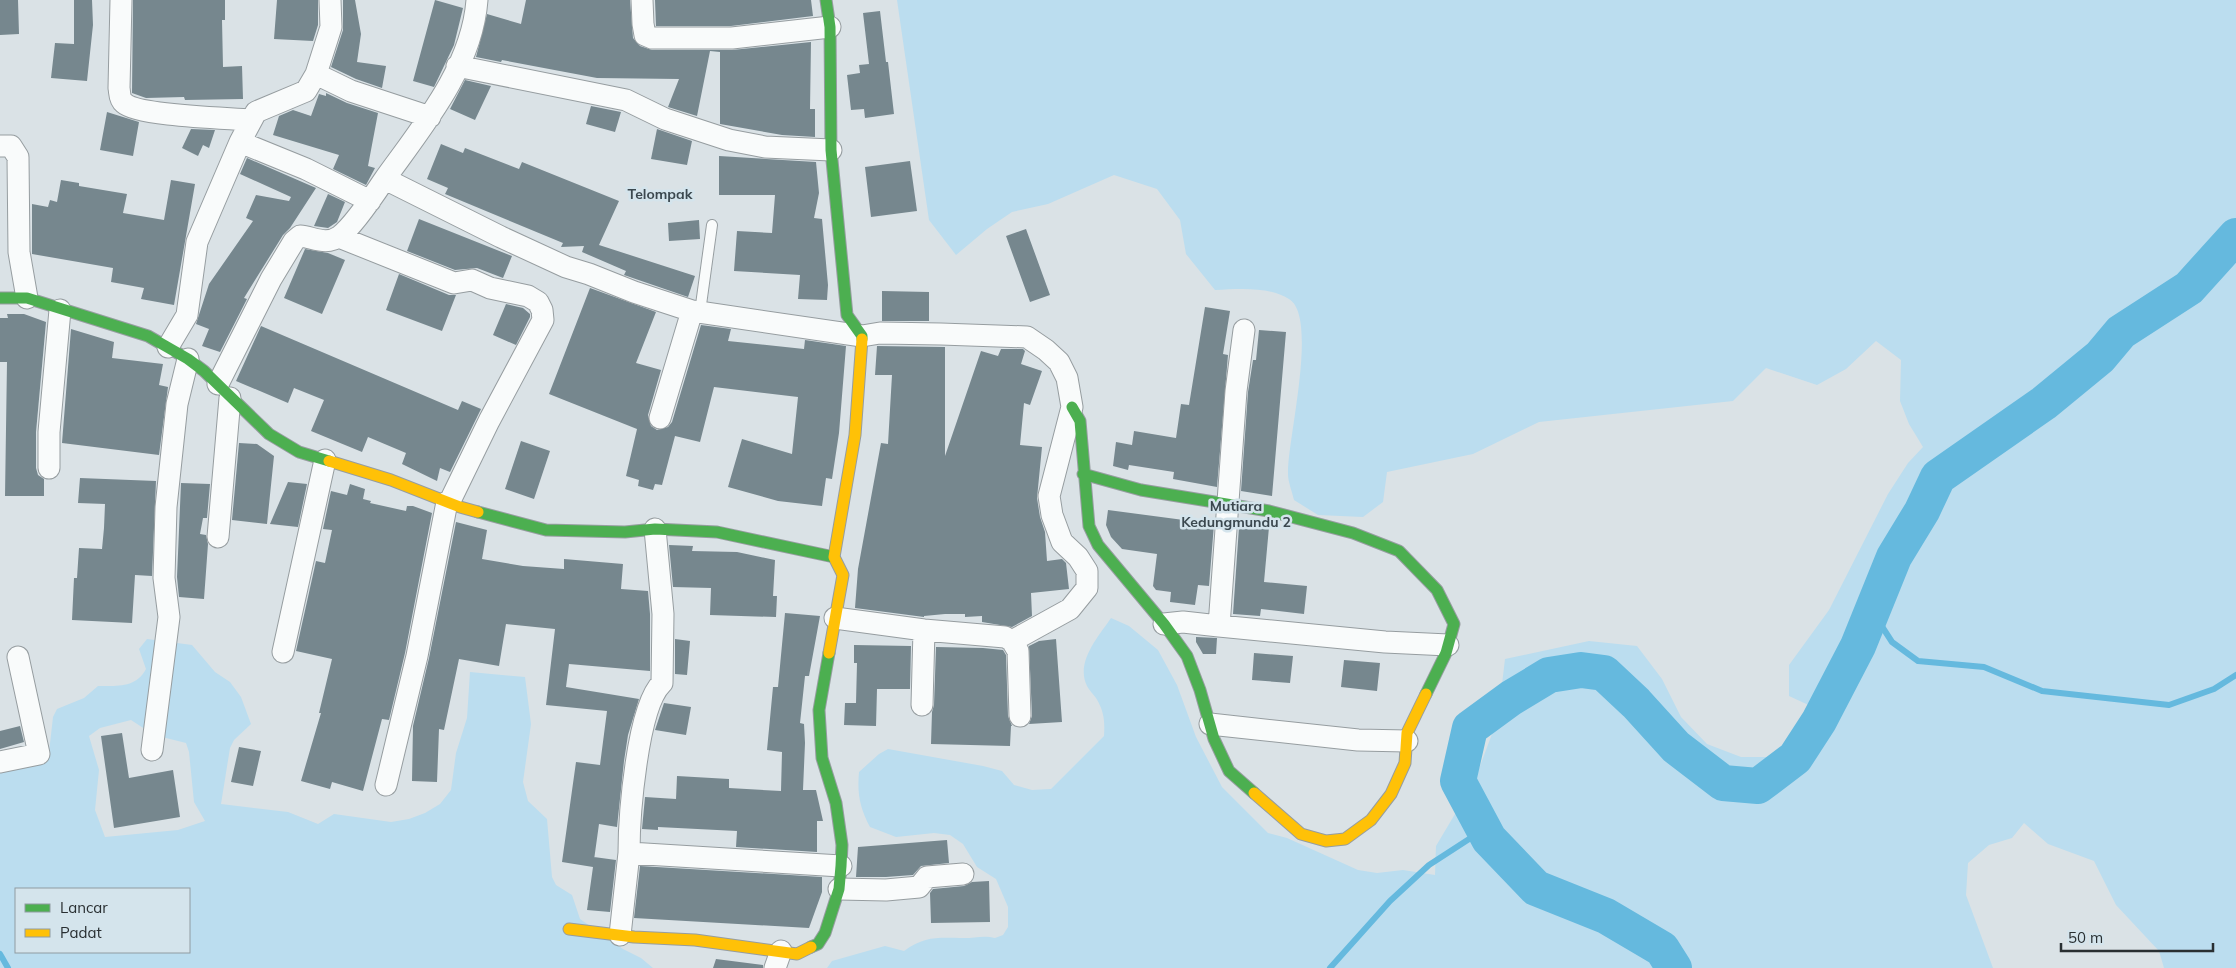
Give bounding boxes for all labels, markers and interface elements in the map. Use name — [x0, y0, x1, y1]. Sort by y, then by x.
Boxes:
district label: Telompak — [628, 185, 693, 203]
district label: Mutiara Kedungmundu 2 — [1181, 497, 1291, 531]
legend — [15, 888, 190, 953]
text: Lancar — [60, 898, 108, 917]
scale bar — [2061, 920, 2214, 952]
text: Padat — [60, 923, 102, 942]
text: 50 m — [2068, 928, 2103, 947]

